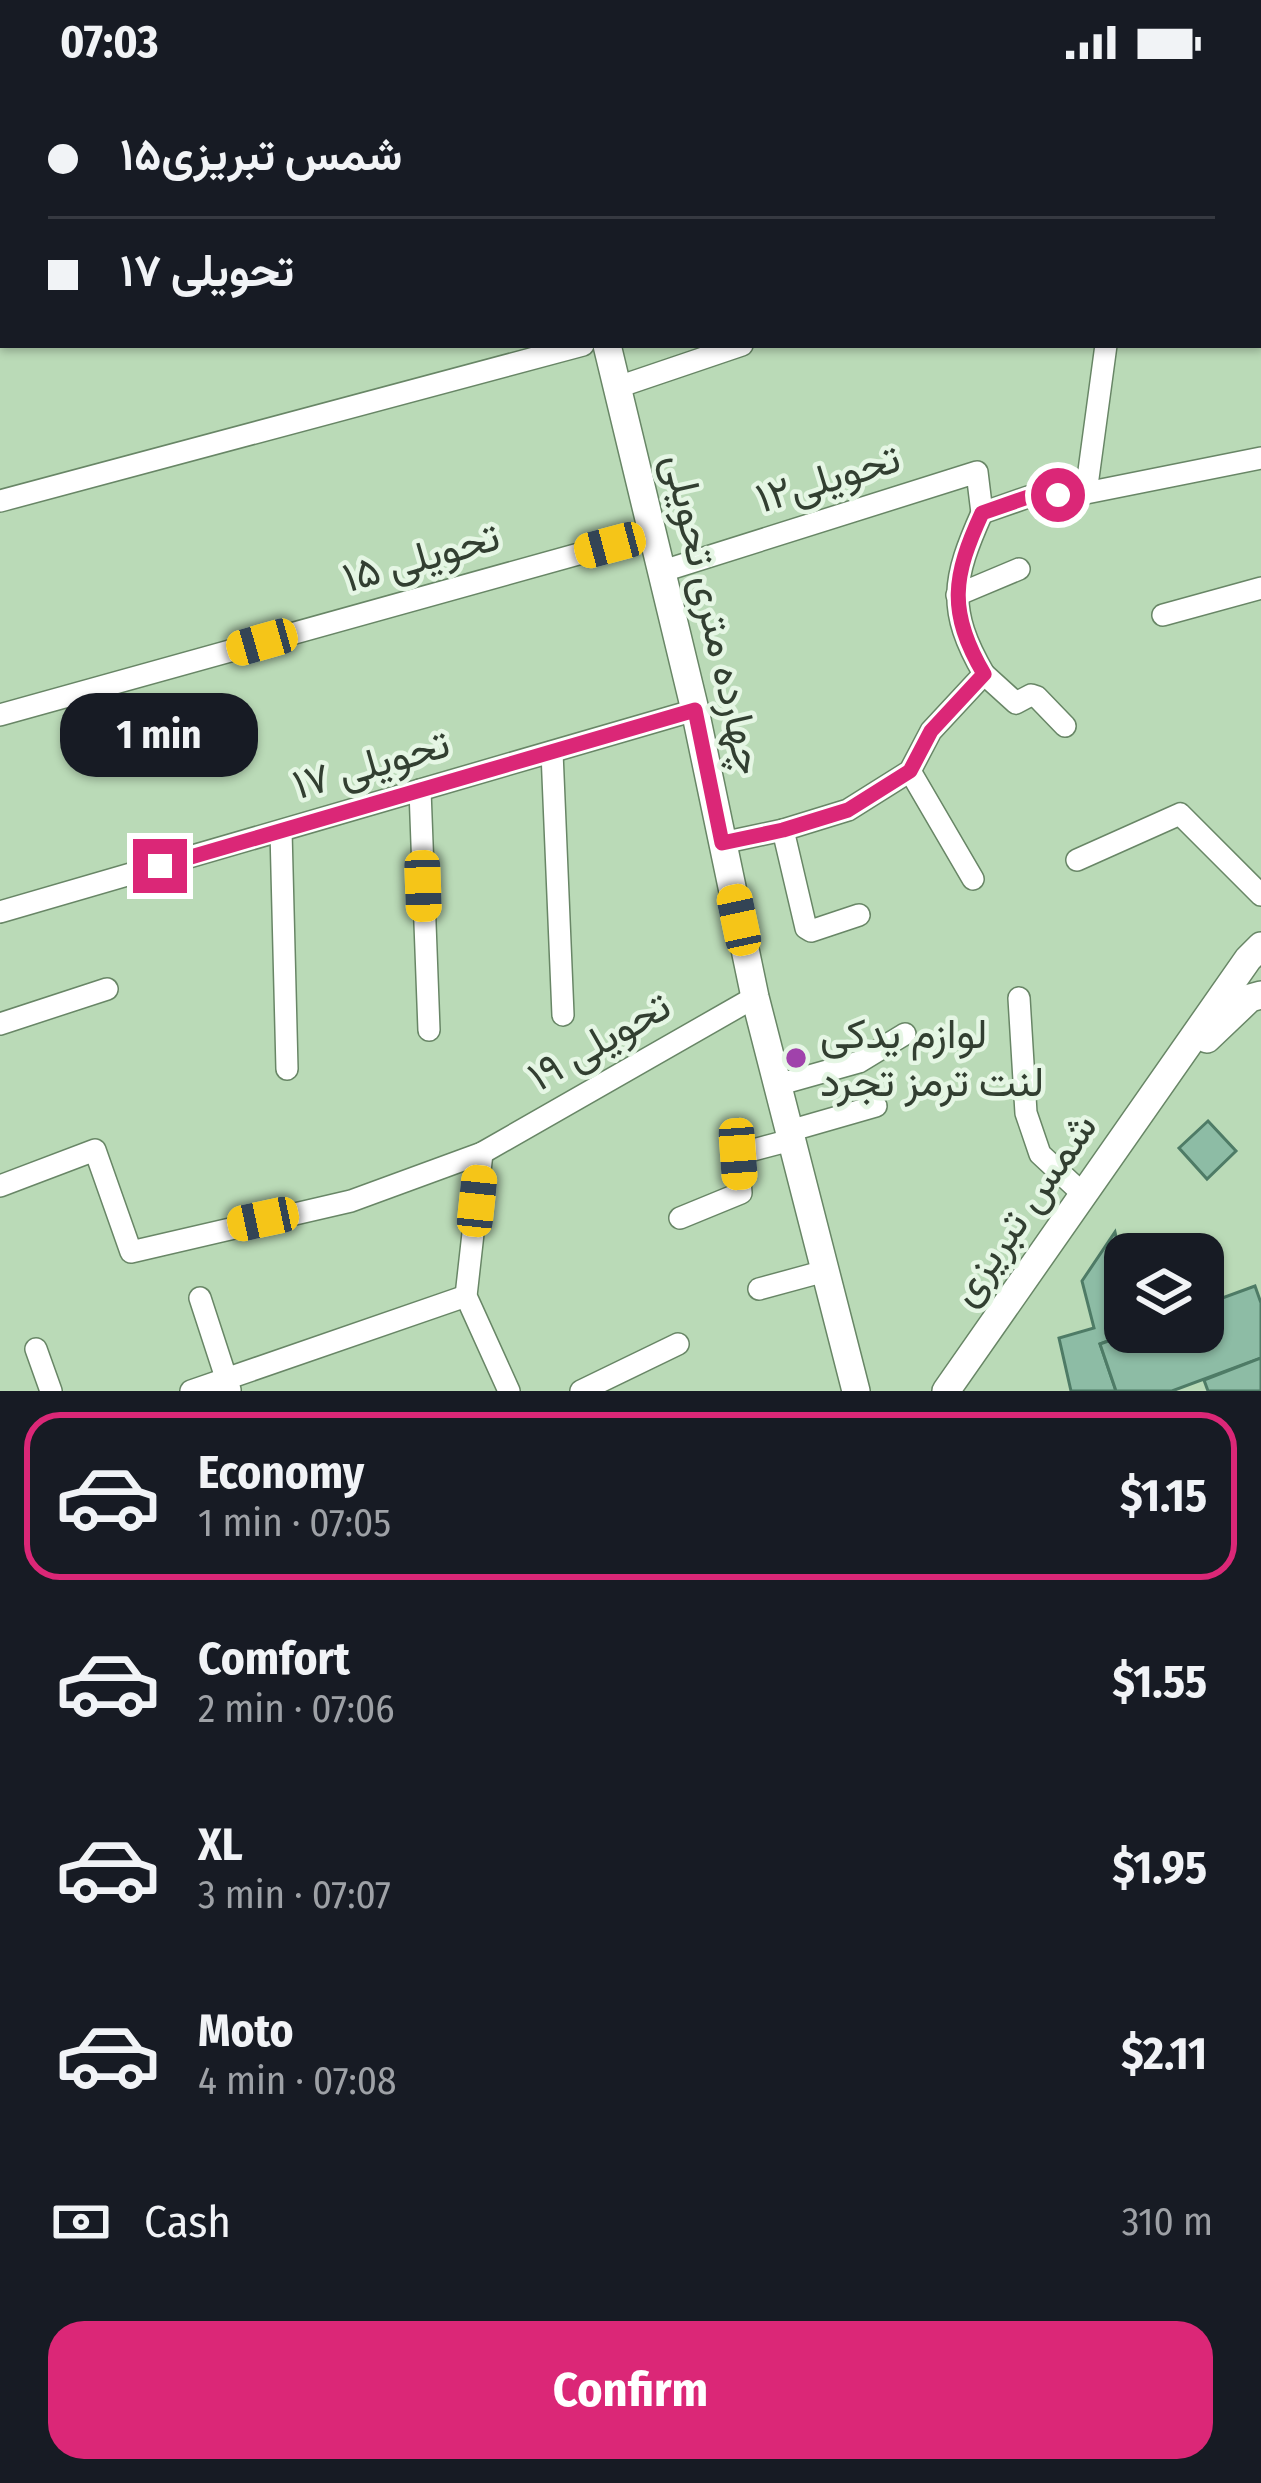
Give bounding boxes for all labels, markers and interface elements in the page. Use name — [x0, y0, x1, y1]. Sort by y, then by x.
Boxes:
text: 07:03 — [60, 15, 159, 69]
text: شمس تبریزی۱۵ — [120, 128, 403, 182]
text: تحویلی ۱۷ — [120, 244, 294, 298]
street label: تحویلی۱۲ — [750, 432, 906, 524]
street label: چهارده متری تحویلی — [650, 449, 775, 780]
route start — [1031, 468, 1085, 522]
street label: تحویلی ۱۵ — [337, 511, 505, 603]
car — [571, 518, 649, 572]
car — [222, 615, 302, 669]
callout: 1 min — [61, 692, 259, 776]
text: 1 min — [117, 712, 201, 758]
street label: تحویلی ۱۷ — [287, 718, 455, 810]
route end — [133, 839, 187, 893]
car — [404, 849, 442, 923]
car — [714, 881, 764, 959]
street label: تحویلی ۱۹ — [519, 980, 679, 1102]
place label: لوازم یدکی لنت ترمز تجرد — [820, 1009, 1044, 1108]
marker: لوازم یدکی لنت ترمز تجرد — [783, 1045, 809, 1071]
street label: شمس تبریزی — [939, 1103, 1108, 1315]
car — [718, 1117, 758, 1191]
car — [455, 1163, 499, 1239]
car — [224, 1194, 302, 1244]
map controls — [1104, 1233, 1224, 1353]
button: layers — [1104, 1233, 1224, 1353]
icon: car — [54, 1442, 162, 1550]
text: Economy — [198, 1446, 364, 1500]
text: $1.15 — [1120, 1469, 1207, 1523]
text: 1 min · 07:05 — [198, 1500, 391, 1546]
icon: car — [54, 1628, 162, 1736]
text: Comfort — [198, 1632, 350, 1686]
text: $1.55 — [1112, 1655, 1207, 1709]
text: 2 min · 07:06 — [198, 1686, 395, 1732]
icon: car — [54, 1814, 162, 1922]
text: XL — [198, 1818, 243, 1872]
text: $1.95 — [1112, 1841, 1207, 1895]
text: 3 min · 07:07 — [198, 1872, 391, 1918]
icon: car — [54, 2000, 162, 2108]
text: Moto — [198, 2004, 294, 2058]
text: $2.11 — [1121, 2027, 1207, 2081]
text: 4 min · 07:08 — [198, 2058, 397, 2104]
icon: cash — [48, 2189, 114, 2255]
text: Cash — [144, 2195, 231, 2249]
text: 310 m — [1122, 2199, 1213, 2245]
button: Confirm — [48, 2321, 1213, 2459]

